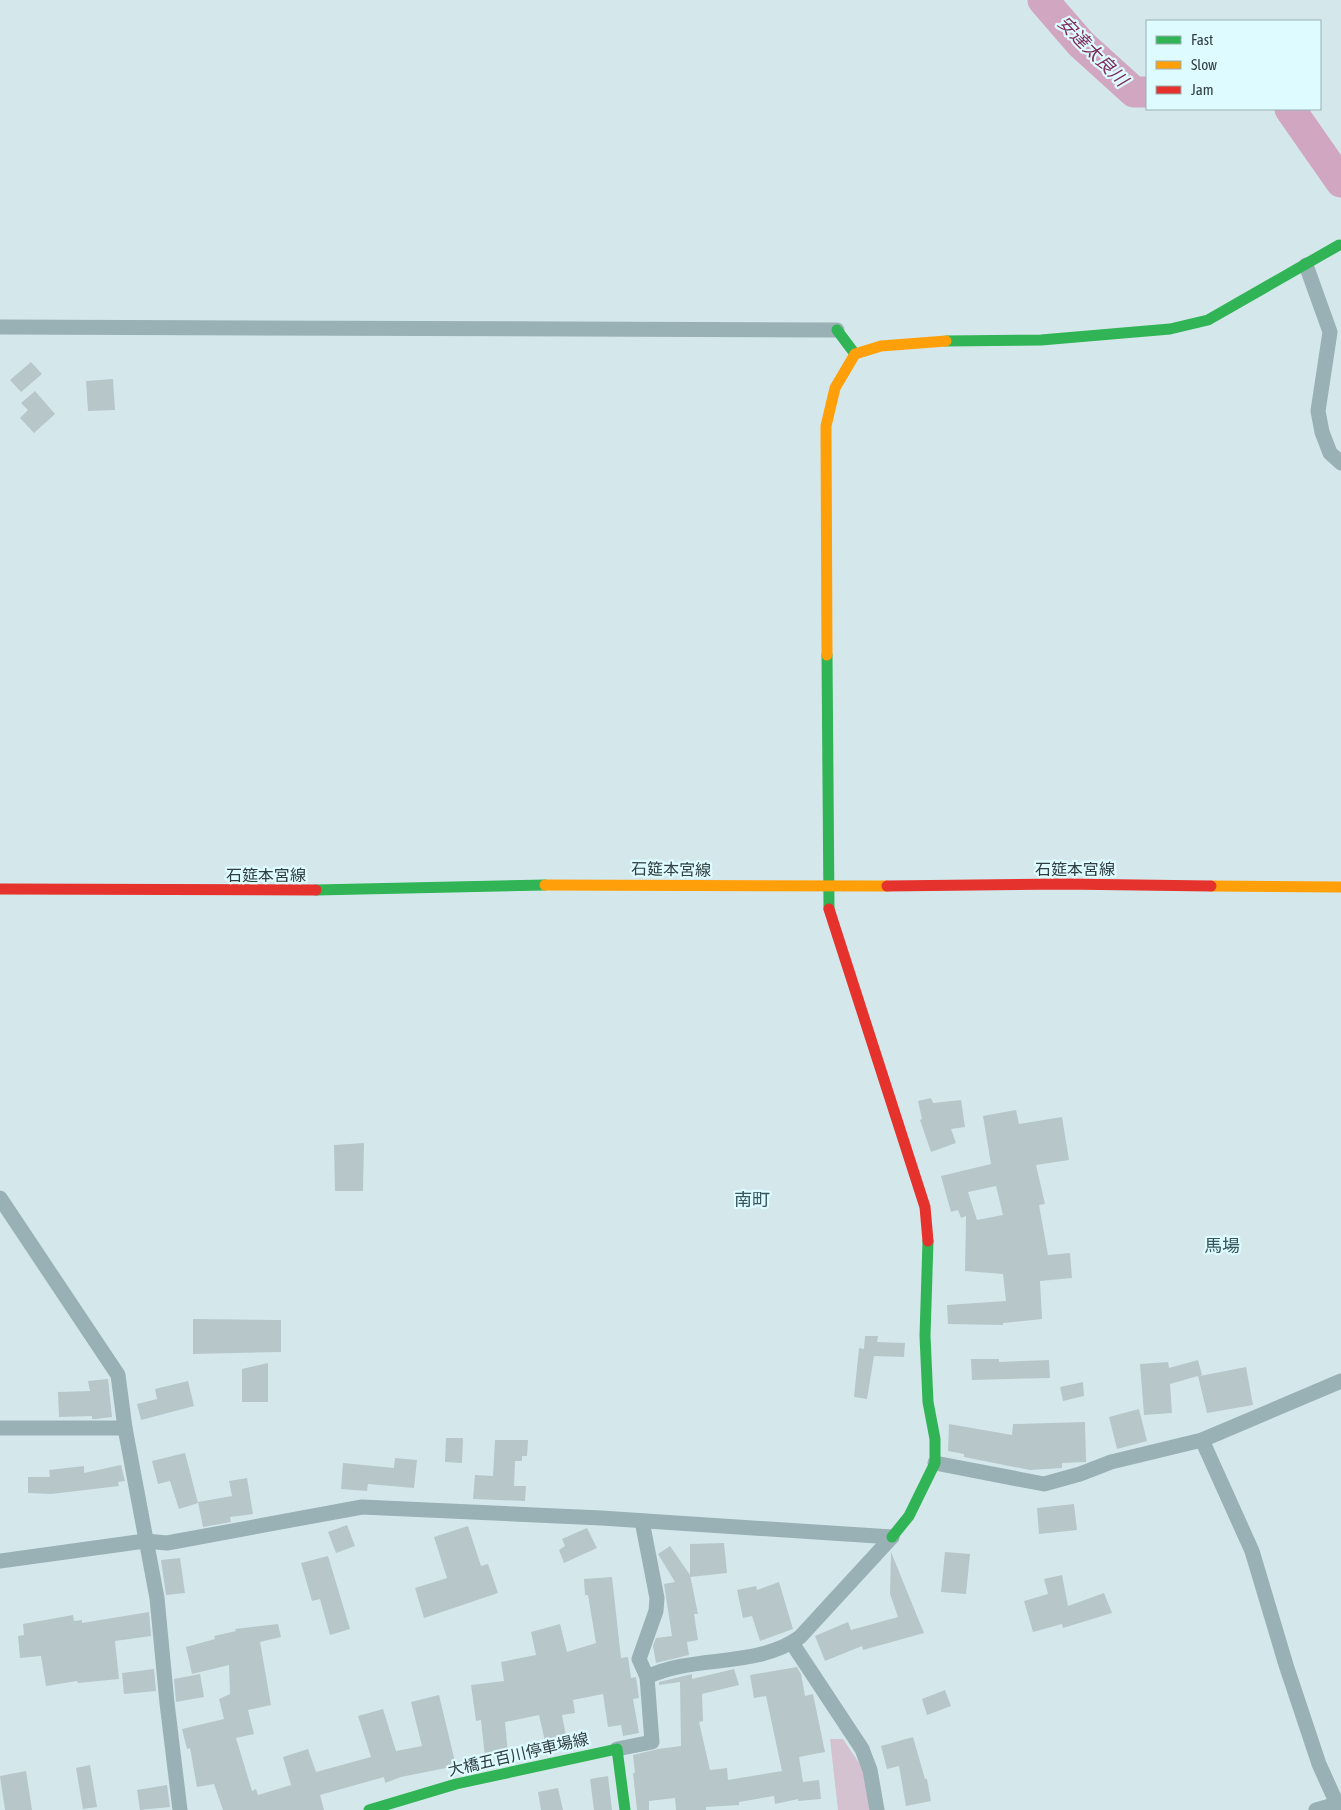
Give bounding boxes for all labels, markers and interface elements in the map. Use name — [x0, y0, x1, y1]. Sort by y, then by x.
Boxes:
water label: 安達太良川 — [1054, 12, 1134, 92]
legend — [1146, 20, 1321, 110]
text: Fast — [1191, 31, 1213, 48]
text: Slow — [1191, 56, 1217, 73]
text: Jam — [1191, 81, 1214, 98]
street label: 石筵本宮線 — [631, 859, 711, 879]
street label: 石筵本宮線 — [1035, 860, 1115, 878]
street label: 石筵本宮線 — [226, 866, 306, 884]
district label: 南町 — [734, 1189, 770, 1210]
district label: 馬場 — [1204, 1235, 1240, 1256]
street label: 大橋五百川停車場線 — [446, 1729, 590, 1779]

